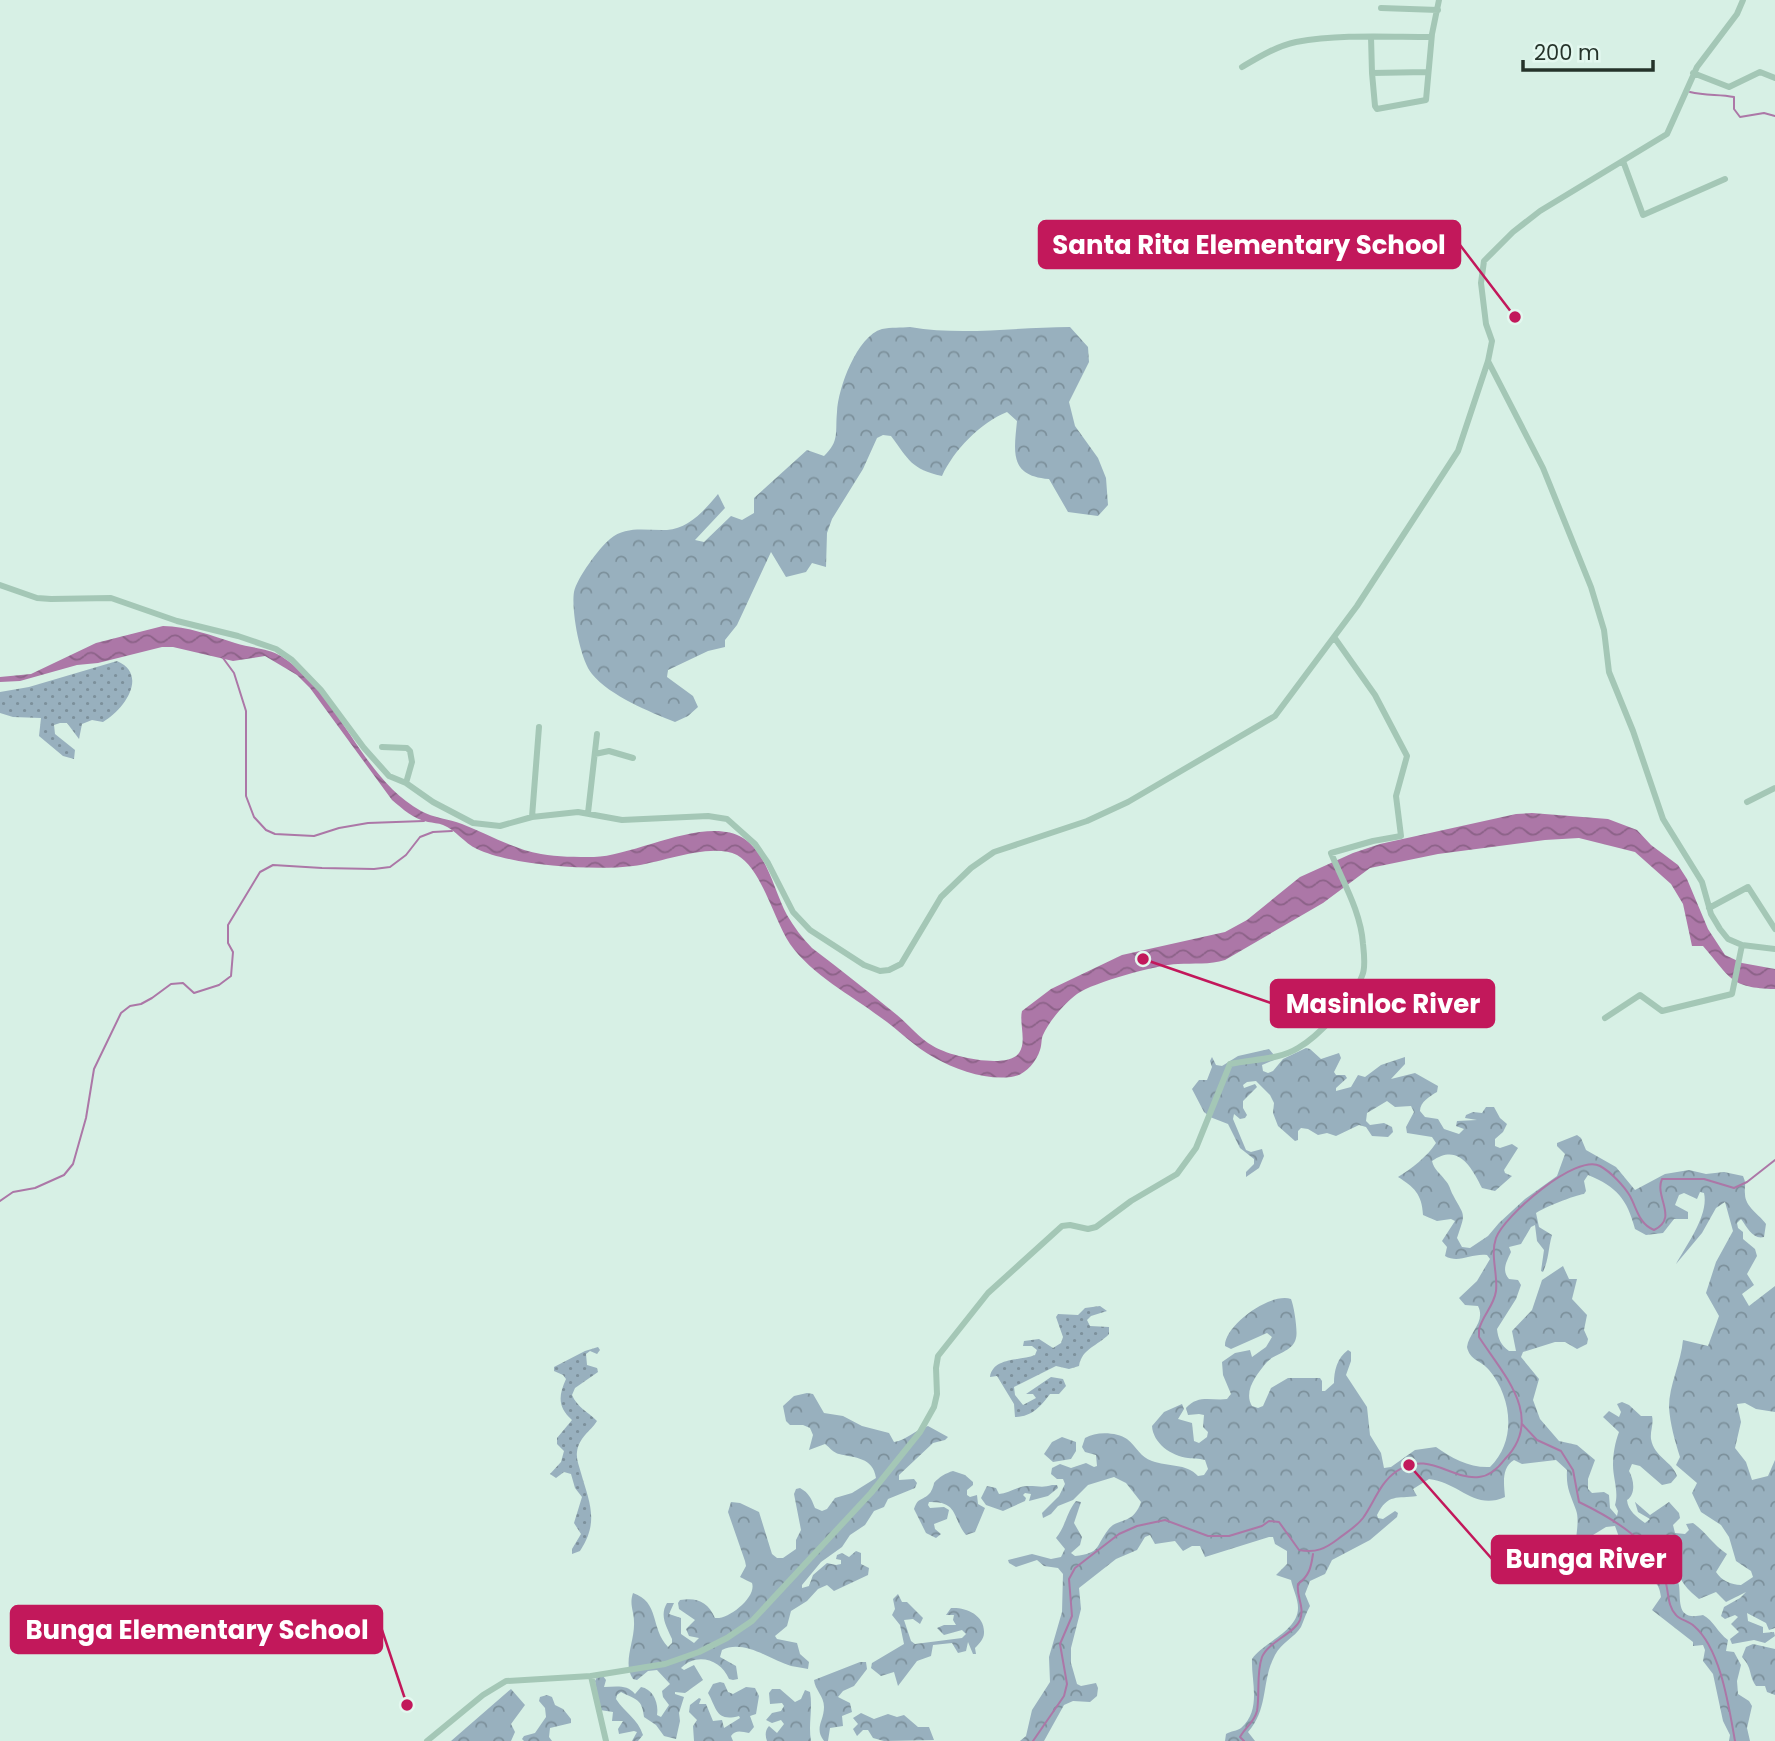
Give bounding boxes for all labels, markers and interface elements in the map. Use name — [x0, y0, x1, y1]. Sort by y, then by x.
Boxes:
scale bar — [1523, 28, 1652, 72]
text: 200 m — [1534, 38, 1600, 67]
callout: Santa Rita Elementary School — [1039, 221, 1460, 268]
text: Santa Rita Elementary School — [1052, 227, 1446, 263]
callout: Masinloc River — [1271, 980, 1494, 1027]
text: Masinloc River — [1286, 986, 1480, 1022]
callout: Bunga River — [1492, 1536, 1681, 1583]
text: Bunga River — [1505, 1541, 1667, 1577]
callout: Bunga Elementary School — [11, 1606, 382, 1653]
text: Bunga Elementary School — [25, 1612, 369, 1648]

